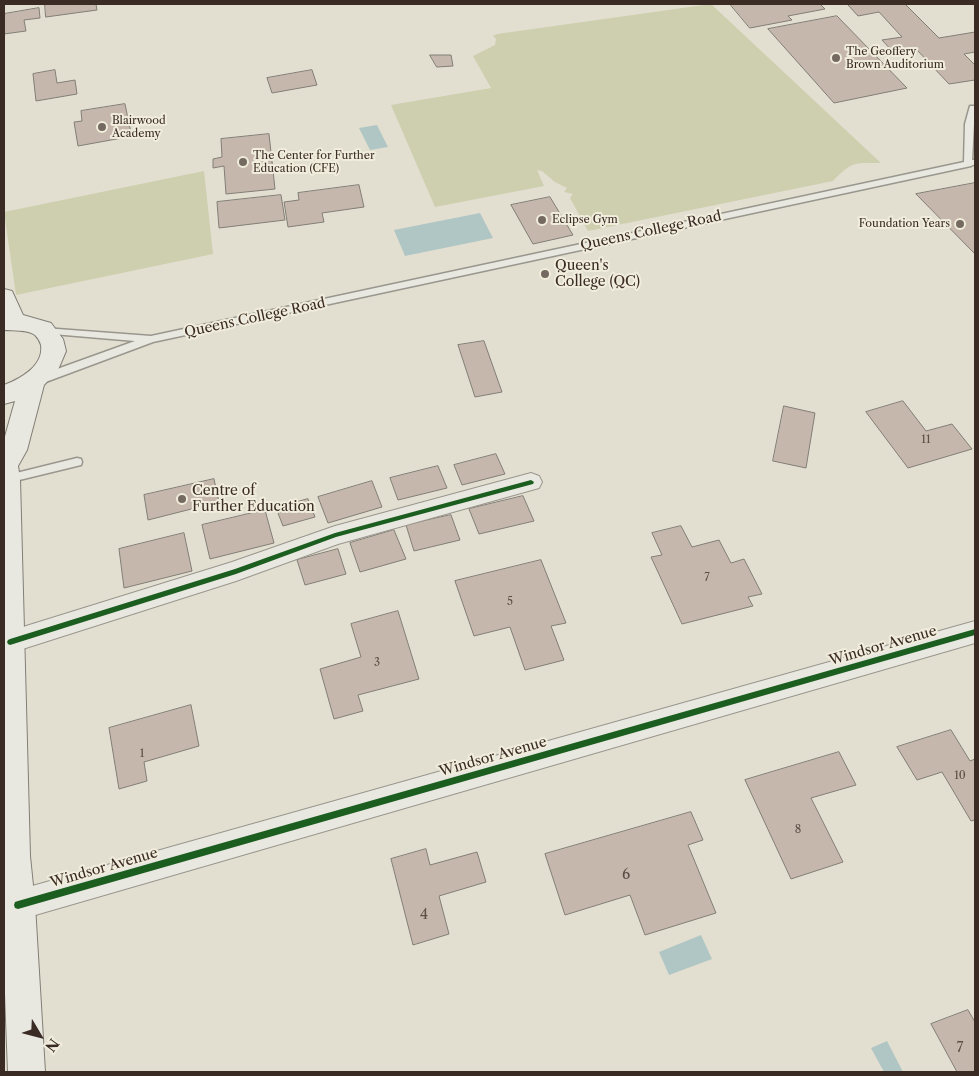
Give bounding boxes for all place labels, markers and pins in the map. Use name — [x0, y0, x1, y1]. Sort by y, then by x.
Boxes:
place label: The Geoffery Brown Auditorium — [846, 45, 944, 71]
marker: The Geoffery Brown Auditorium — [830, 52, 842, 64]
place label: Blairwood Academy — [112, 114, 166, 140]
marker: Blairwood Academy — [96, 121, 108, 133]
place label: The Center for Further Education (CFE) — [253, 149, 375, 175]
marker: The Center for Further Education (CFE) — [237, 156, 249, 168]
place label: Eclipse Gym — [552, 213, 618, 227]
marker: Eclipse Gym — [536, 214, 548, 226]
place label: Foundation Years — [859, 217, 950, 231]
marker: Foundation Years — [954, 218, 966, 230]
place label: Queen's College (QC) — [555, 258, 640, 290]
marker: Queen's College (QC) — [539, 268, 551, 280]
place label: Centre of Further Education — [192, 483, 315, 516]
marker: Centre of Further Education — [176, 493, 188, 505]

